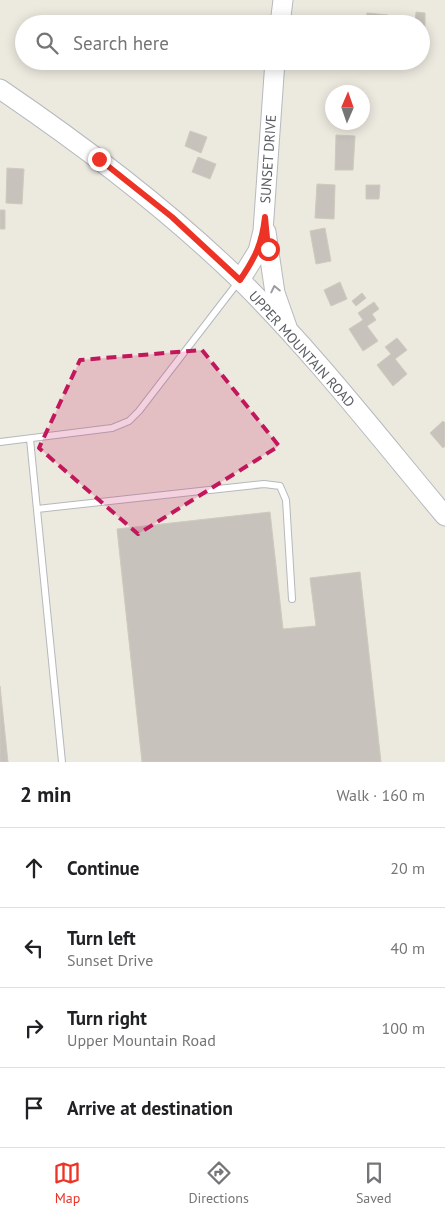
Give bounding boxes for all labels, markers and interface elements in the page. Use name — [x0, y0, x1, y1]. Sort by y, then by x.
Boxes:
search box — [15, 15, 430, 70]
icon: search — [33, 29, 61, 57]
text: Search here — [73, 31, 169, 55]
north arrow — [325, 85, 370, 130]
street label: SUNSET DRIVE — [256, 114, 280, 204]
route end — [88, 148, 111, 171]
route start — [257, 238, 280, 261]
one-way arrow — [270, 284, 281, 293]
street label: UPPER MOUNTAIN ROAD — [245, 287, 359, 411]
text: 2 min — [20, 781, 71, 808]
text: Walk · 160 m — [336, 785, 425, 805]
icon: ahead — [20, 854, 48, 882]
text: Continue — [67, 856, 139, 880]
text: 20 m — [390, 858, 425, 878]
text: Turn left — [67, 926, 136, 950]
icon: left — [20, 934, 48, 962]
text: 40 m — [390, 938, 425, 958]
text: Sunset Drive — [67, 950, 153, 970]
text: Turn right — [67, 1006, 147, 1030]
icon: right — [20, 1014, 48, 1042]
text: 100 m — [382, 1018, 425, 1038]
text: Upper Mountain Road — [67, 1030, 216, 1050]
icon: arrive — [20, 1094, 48, 1122]
text: Arrive at destination — [67, 1096, 233, 1120]
tab: Map — [53, 1159, 81, 1207]
tab: Directions — [188, 1159, 249, 1207]
tab: Saved — [356, 1159, 392, 1207]

